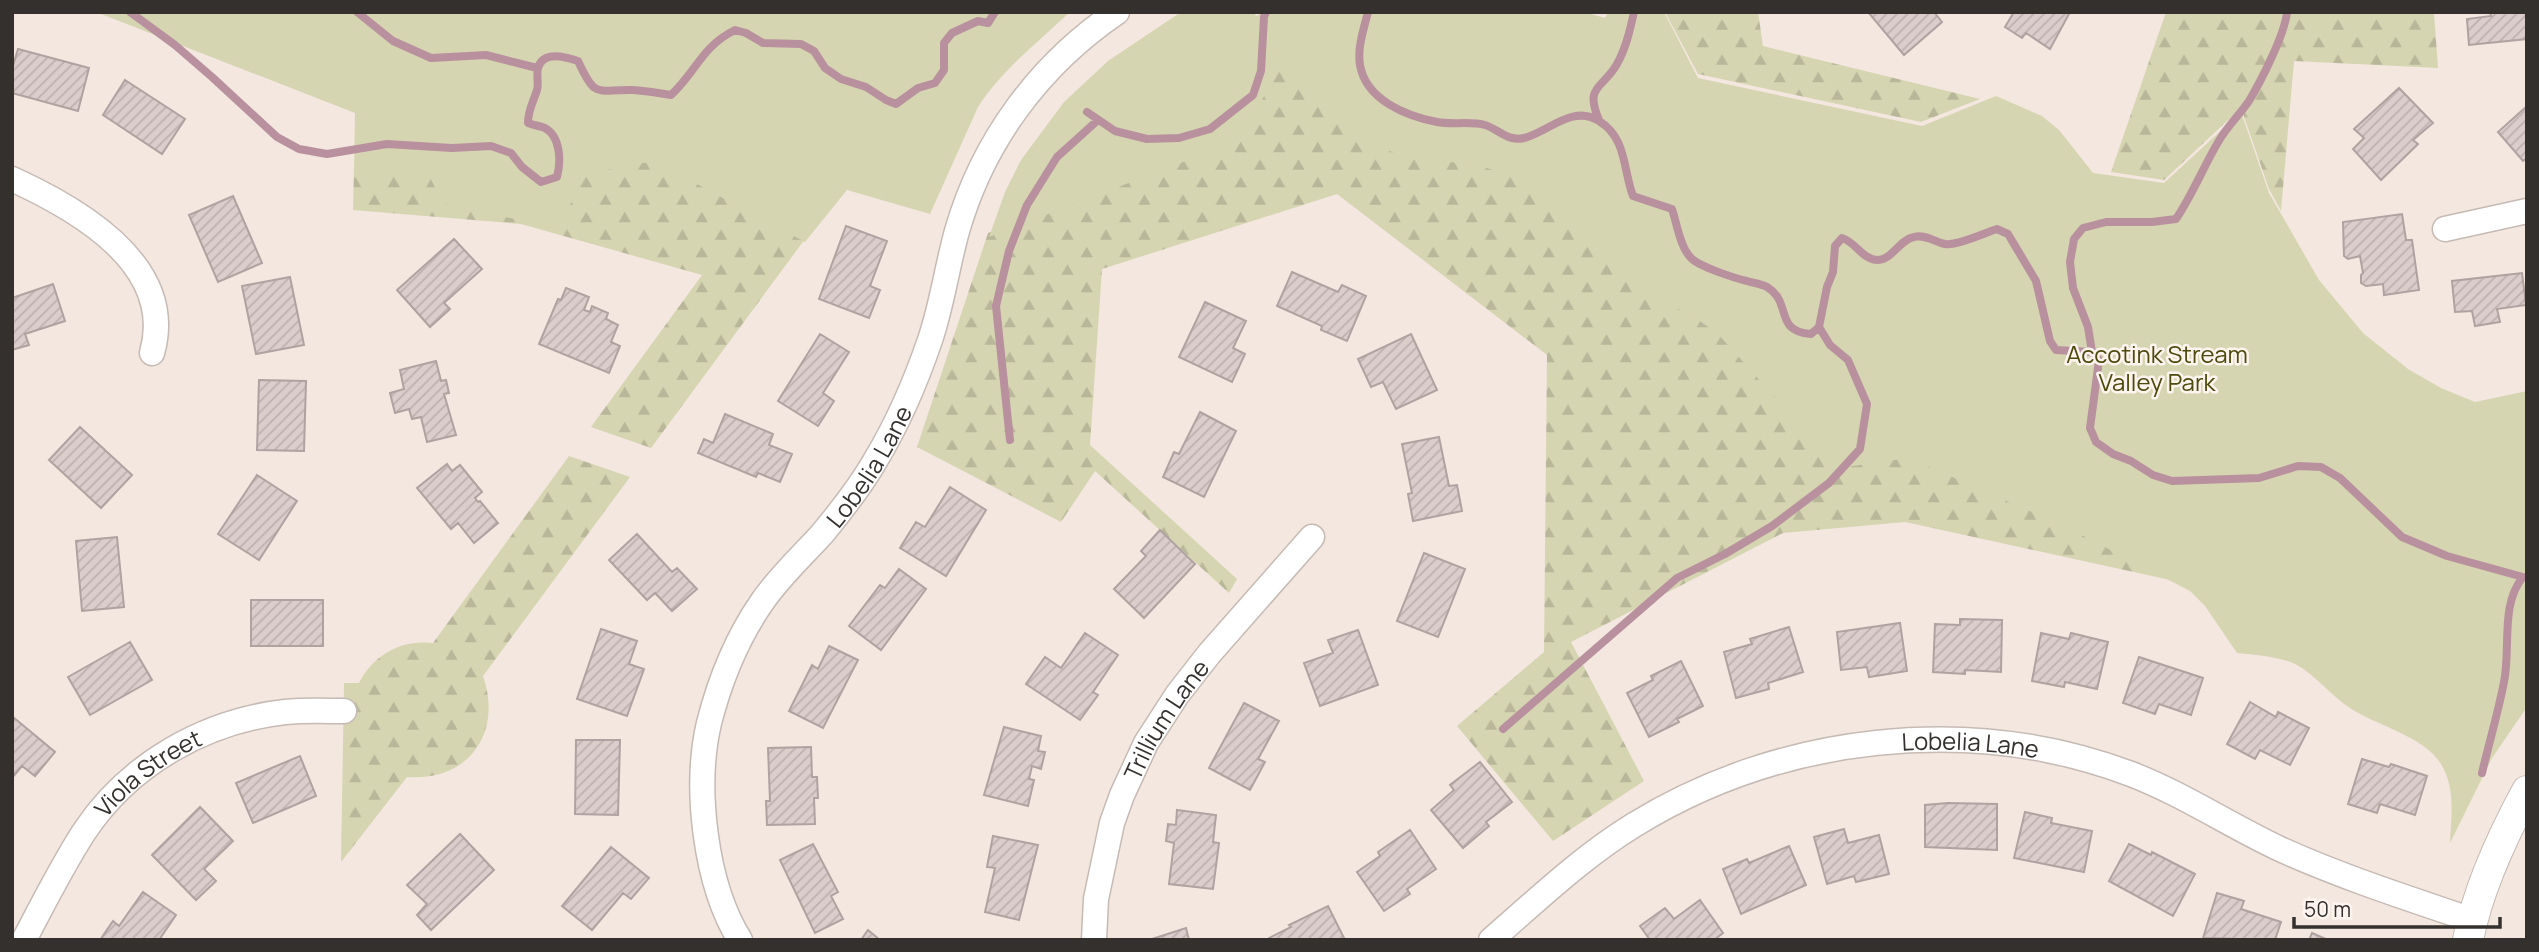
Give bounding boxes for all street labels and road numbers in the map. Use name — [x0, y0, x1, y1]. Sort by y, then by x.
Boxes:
street label: Lobelia Lane — [818, 400, 919, 534]
street label: Trillium Lane — [1115, 652, 1216, 785]
street label: Viola Street — [86, 720, 206, 823]
street label: Lobelia Lane — [1901, 723, 2042, 765]

